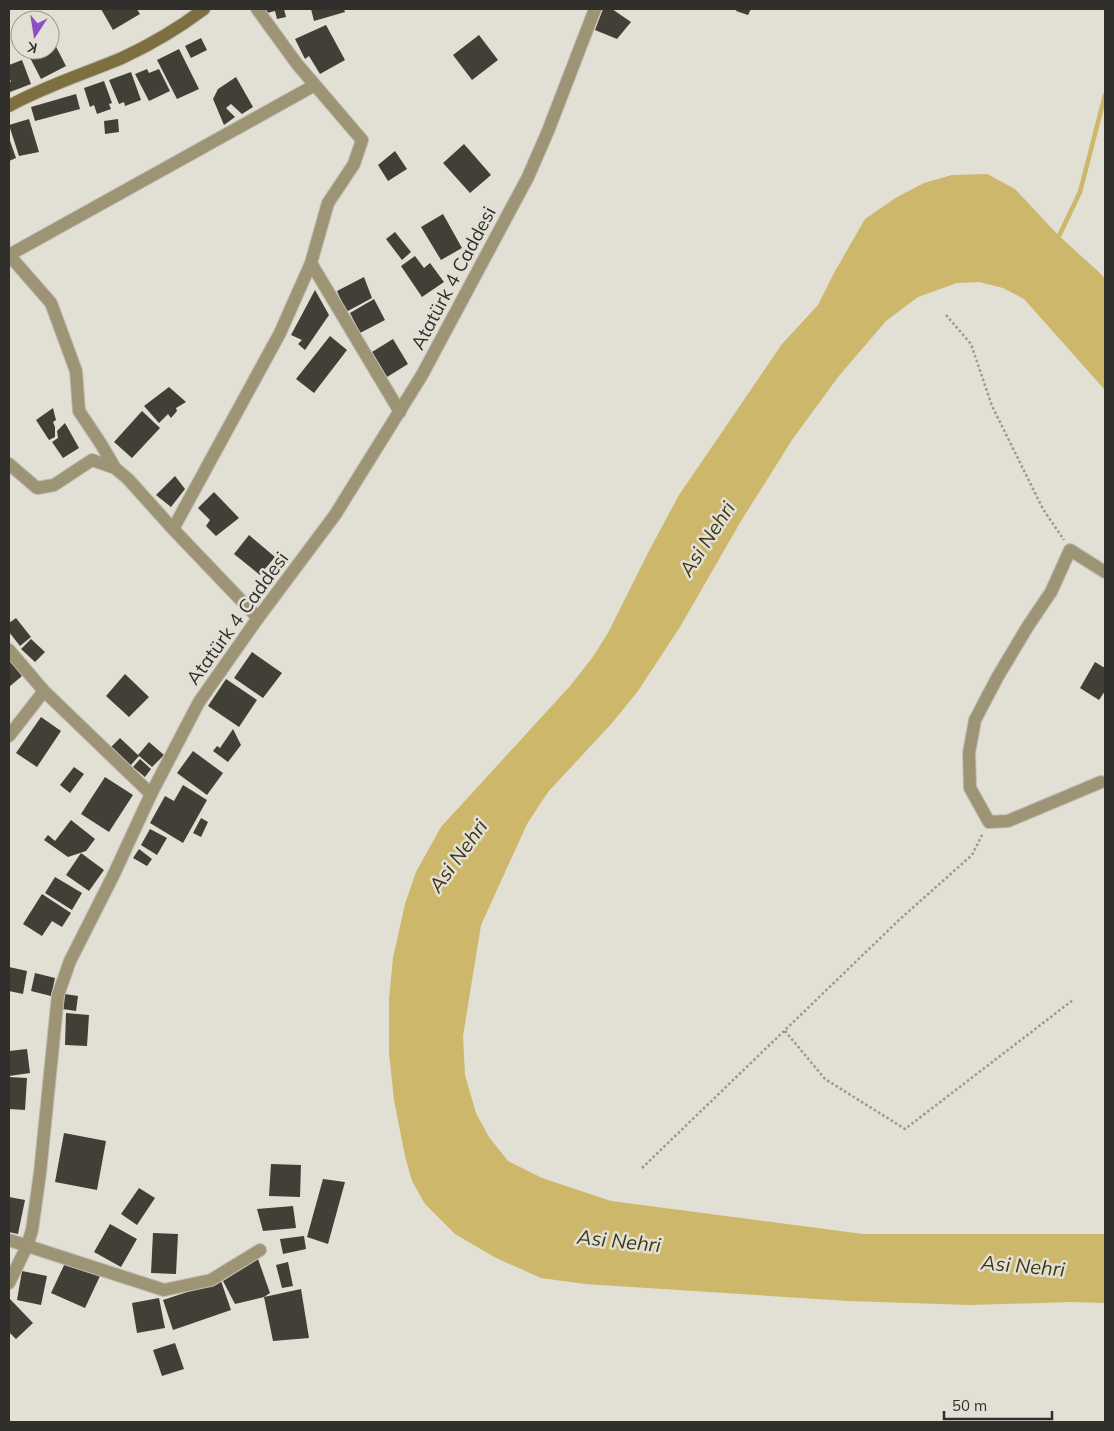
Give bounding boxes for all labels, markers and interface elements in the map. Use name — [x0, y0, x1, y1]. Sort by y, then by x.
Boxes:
north arrow — [10, 10, 60, 60]
text: K — [25, 38, 39, 57]
street label: Atatürk 4 Caddesi — [405, 202, 501, 354]
water label: Asi Nehri — [673, 496, 740, 582]
street label: Atatürk 4 Caddesi — [181, 547, 293, 689]
water label: Asi Nehri — [422, 814, 493, 898]
water label: Asi Nehri — [575, 1224, 662, 1257]
water label: Asi Nehri — [979, 1249, 1066, 1282]
scale bar — [944, 1388, 1052, 1420]
text: 50 m — [952, 1396, 987, 1415]

